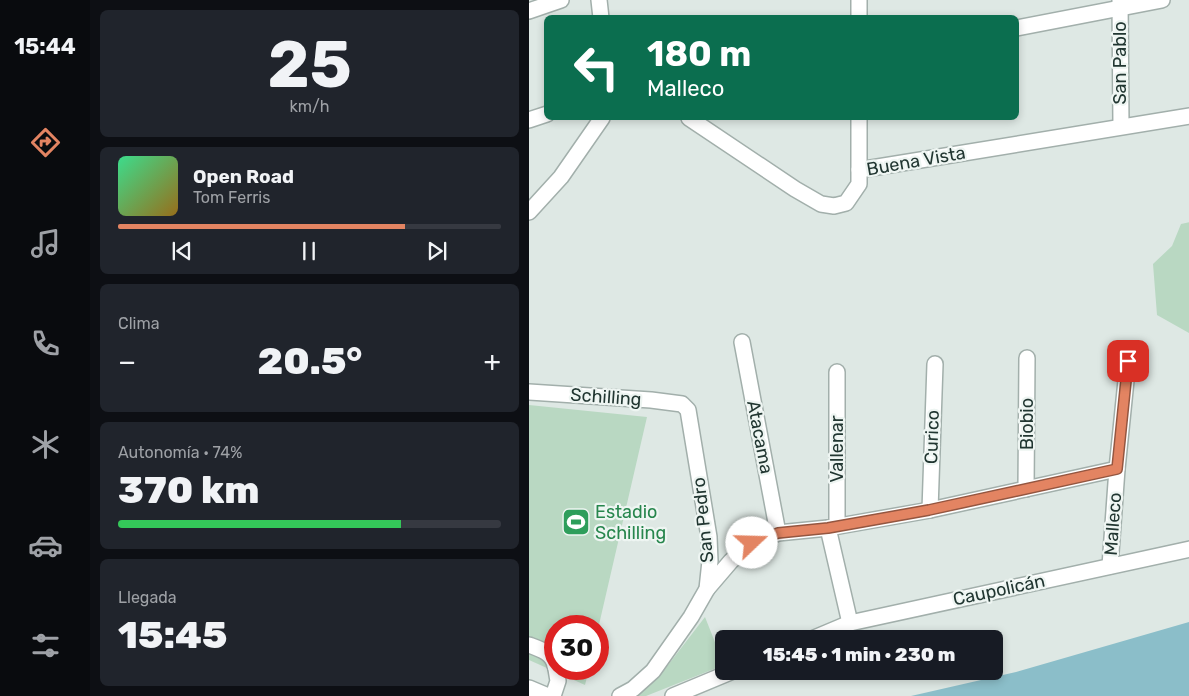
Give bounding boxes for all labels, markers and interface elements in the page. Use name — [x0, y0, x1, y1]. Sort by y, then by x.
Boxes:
street label: San Pablo — [1109, 21, 1131, 105]
text: 25 — [267, 26, 352, 103]
text: 15:44 — [14, 33, 76, 60]
text: 180 m — [647, 33, 751, 75]
icon: left — [564, 35, 629, 100]
text: Malleco — [647, 75, 724, 102]
text: km/h — [290, 97, 329, 116]
icon: directions — [28, 125, 63, 160]
street label: Buena Vista — [865, 141, 967, 181]
text: Open Road — [193, 165, 294, 188]
text: Tom Ferris — [193, 188, 270, 207]
icon: music — [28, 226, 63, 261]
icon: previous — [168, 237, 196, 265]
icon: pause — [295, 237, 323, 265]
icon: next — [423, 237, 451, 265]
text: Clima — [118, 314, 159, 333]
icon: phone — [28, 326, 63, 361]
text: 20.5° — [257, 338, 362, 384]
pin — [1107, 340, 1149, 382]
text: − — [118, 345, 136, 378]
text: + — [484, 345, 501, 378]
icon: arrive — [1114, 347, 1142, 375]
street label: Schilling — [570, 384, 642, 410]
street label: Atacama — [742, 398, 778, 476]
street label: Biobio — [1016, 398, 1038, 450]
street label: Curico — [920, 409, 944, 465]
street label: Vallenar — [826, 415, 848, 483]
icon: climate — [28, 427, 63, 462]
text: Autonomía · 74% — [118, 443, 242, 462]
text: 370 km — [118, 467, 259, 513]
street label: San Pedro — [688, 476, 718, 564]
street label: Malleco — [1100, 492, 1126, 556]
place label: Estadio Schilling — [595, 501, 666, 544]
sports icon: Estadio Schilling — [561, 507, 591, 537]
position arrow — [725, 516, 777, 568]
icon: car — [28, 528, 63, 563]
street label: Caupolicán — [951, 570, 1047, 610]
text: Llegada — [118, 588, 177, 607]
text: 15:45 — [118, 612, 227, 658]
speed limit sign: 30 — [544, 615, 609, 680]
icon: filters — [28, 628, 63, 663]
text: 15:45 · 1 min · 230 m — [763, 643, 955, 666]

